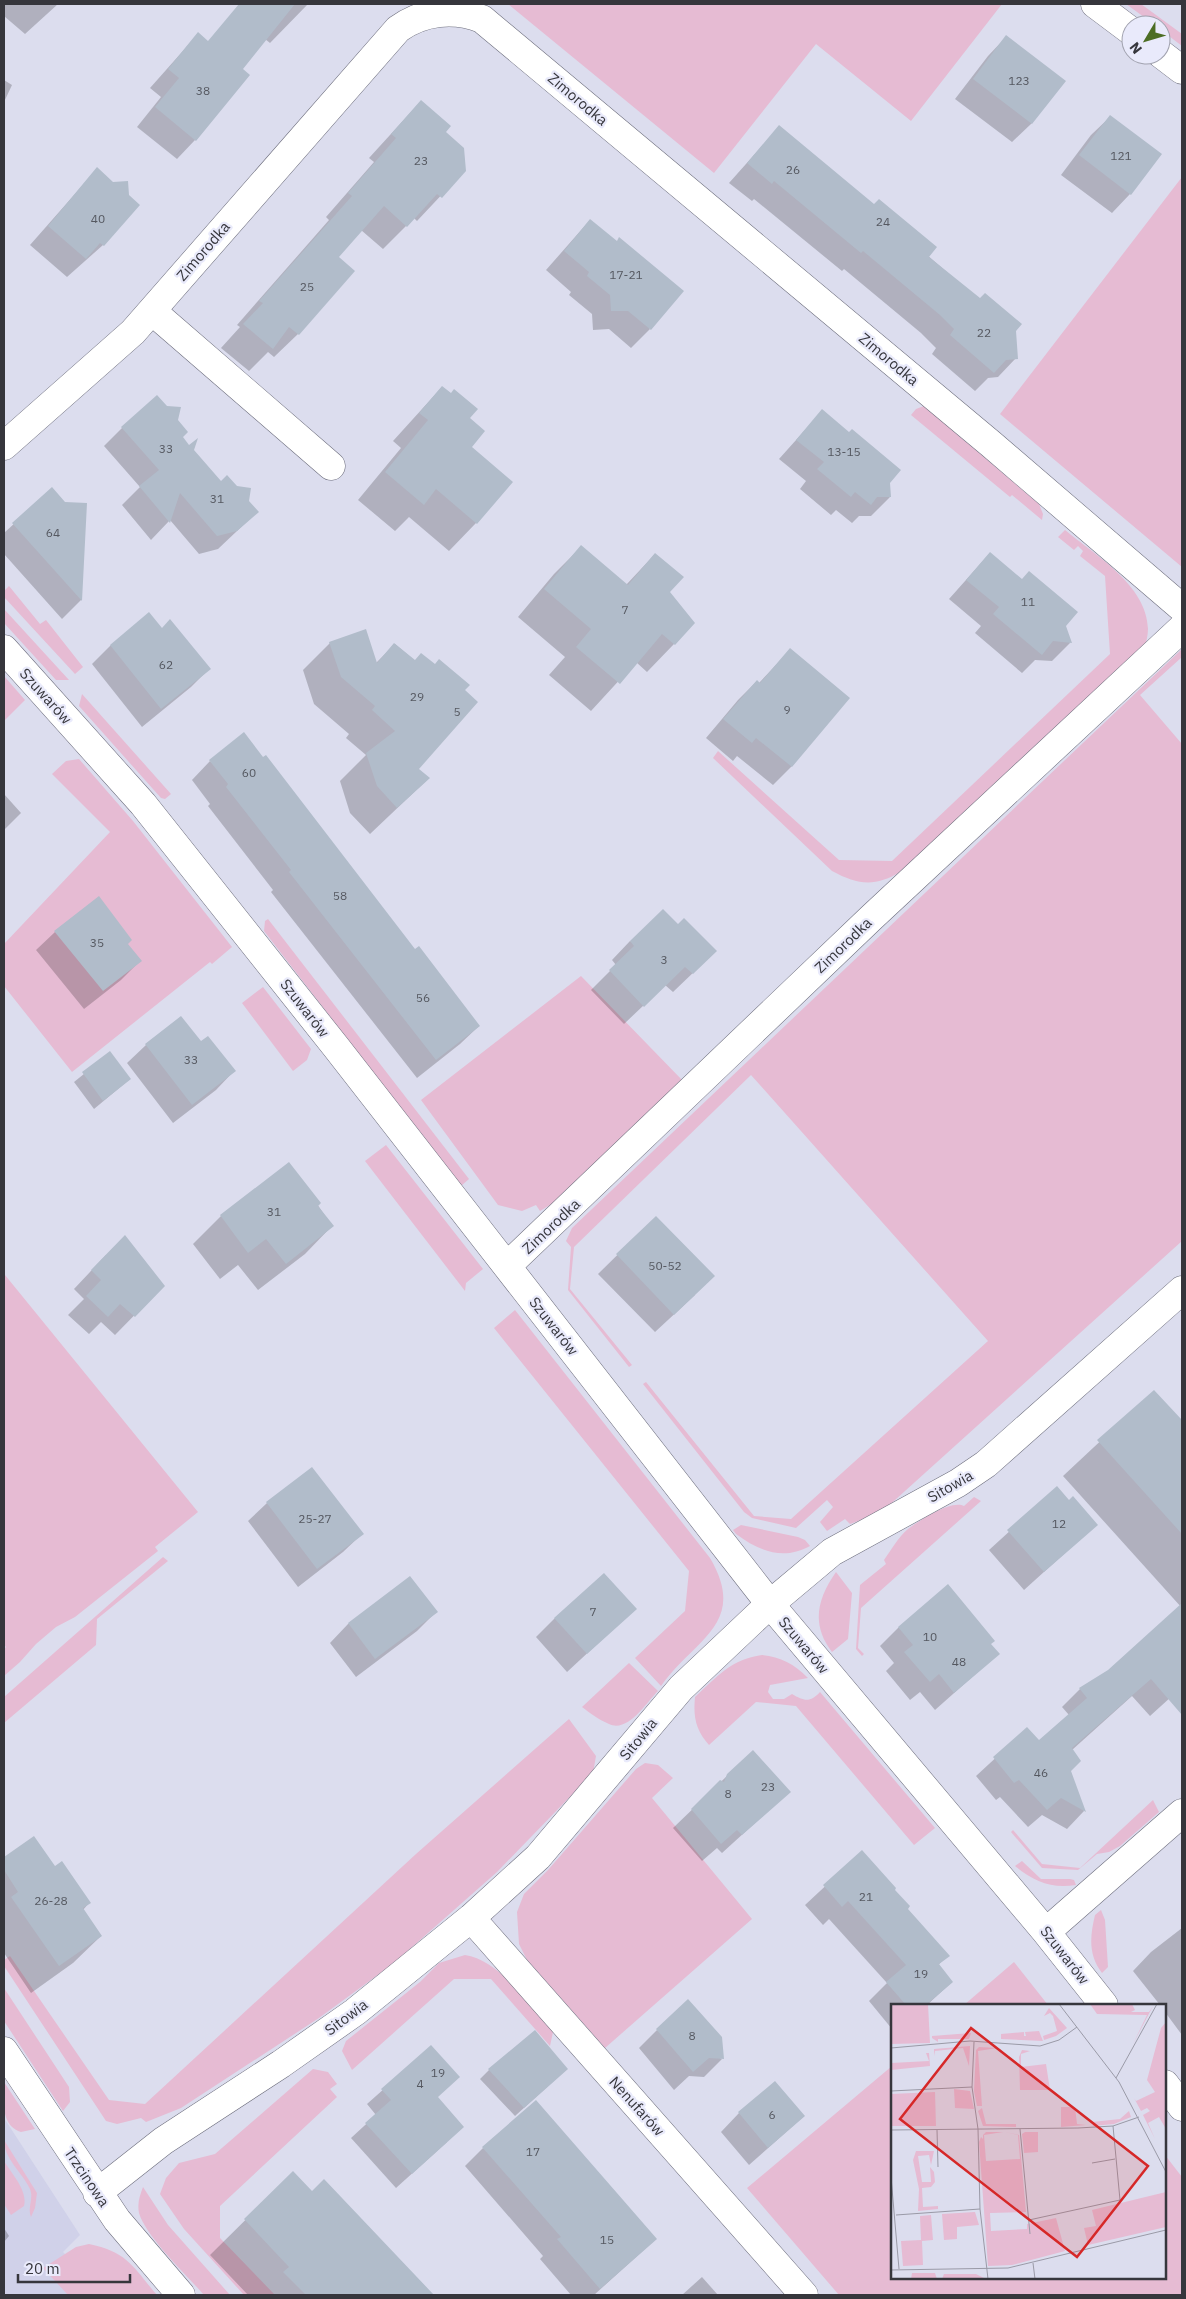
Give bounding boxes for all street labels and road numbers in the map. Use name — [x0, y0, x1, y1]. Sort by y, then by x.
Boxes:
street label: Zimorodka — [544, 68, 612, 130]
street label: Zimorodka — [172, 217, 234, 285]
street label: Zimorodka — [855, 328, 923, 390]
street label: Szuwarów — [16, 664, 76, 728]
street label: Zimorodka — [810, 913, 876, 977]
street label: Szuwarów — [276, 975, 334, 1041]
street label: Zimorodka — [518, 1194, 584, 1258]
street label: Szuwarów — [525, 1293, 583, 1359]
street label: Sitowia — [924, 1465, 976, 1507]
street label: Szuwarów — [775, 1613, 834, 1678]
street label: Sitowia — [615, 1714, 661, 1764]
street label: Szuwarów — [1036, 1922, 1094, 1988]
street label: Sitowia — [321, 1995, 371, 2039]
street label: Nenufarów — [605, 2072, 669, 2140]
street label: Trzcinowa — [60, 2144, 114, 2210]

